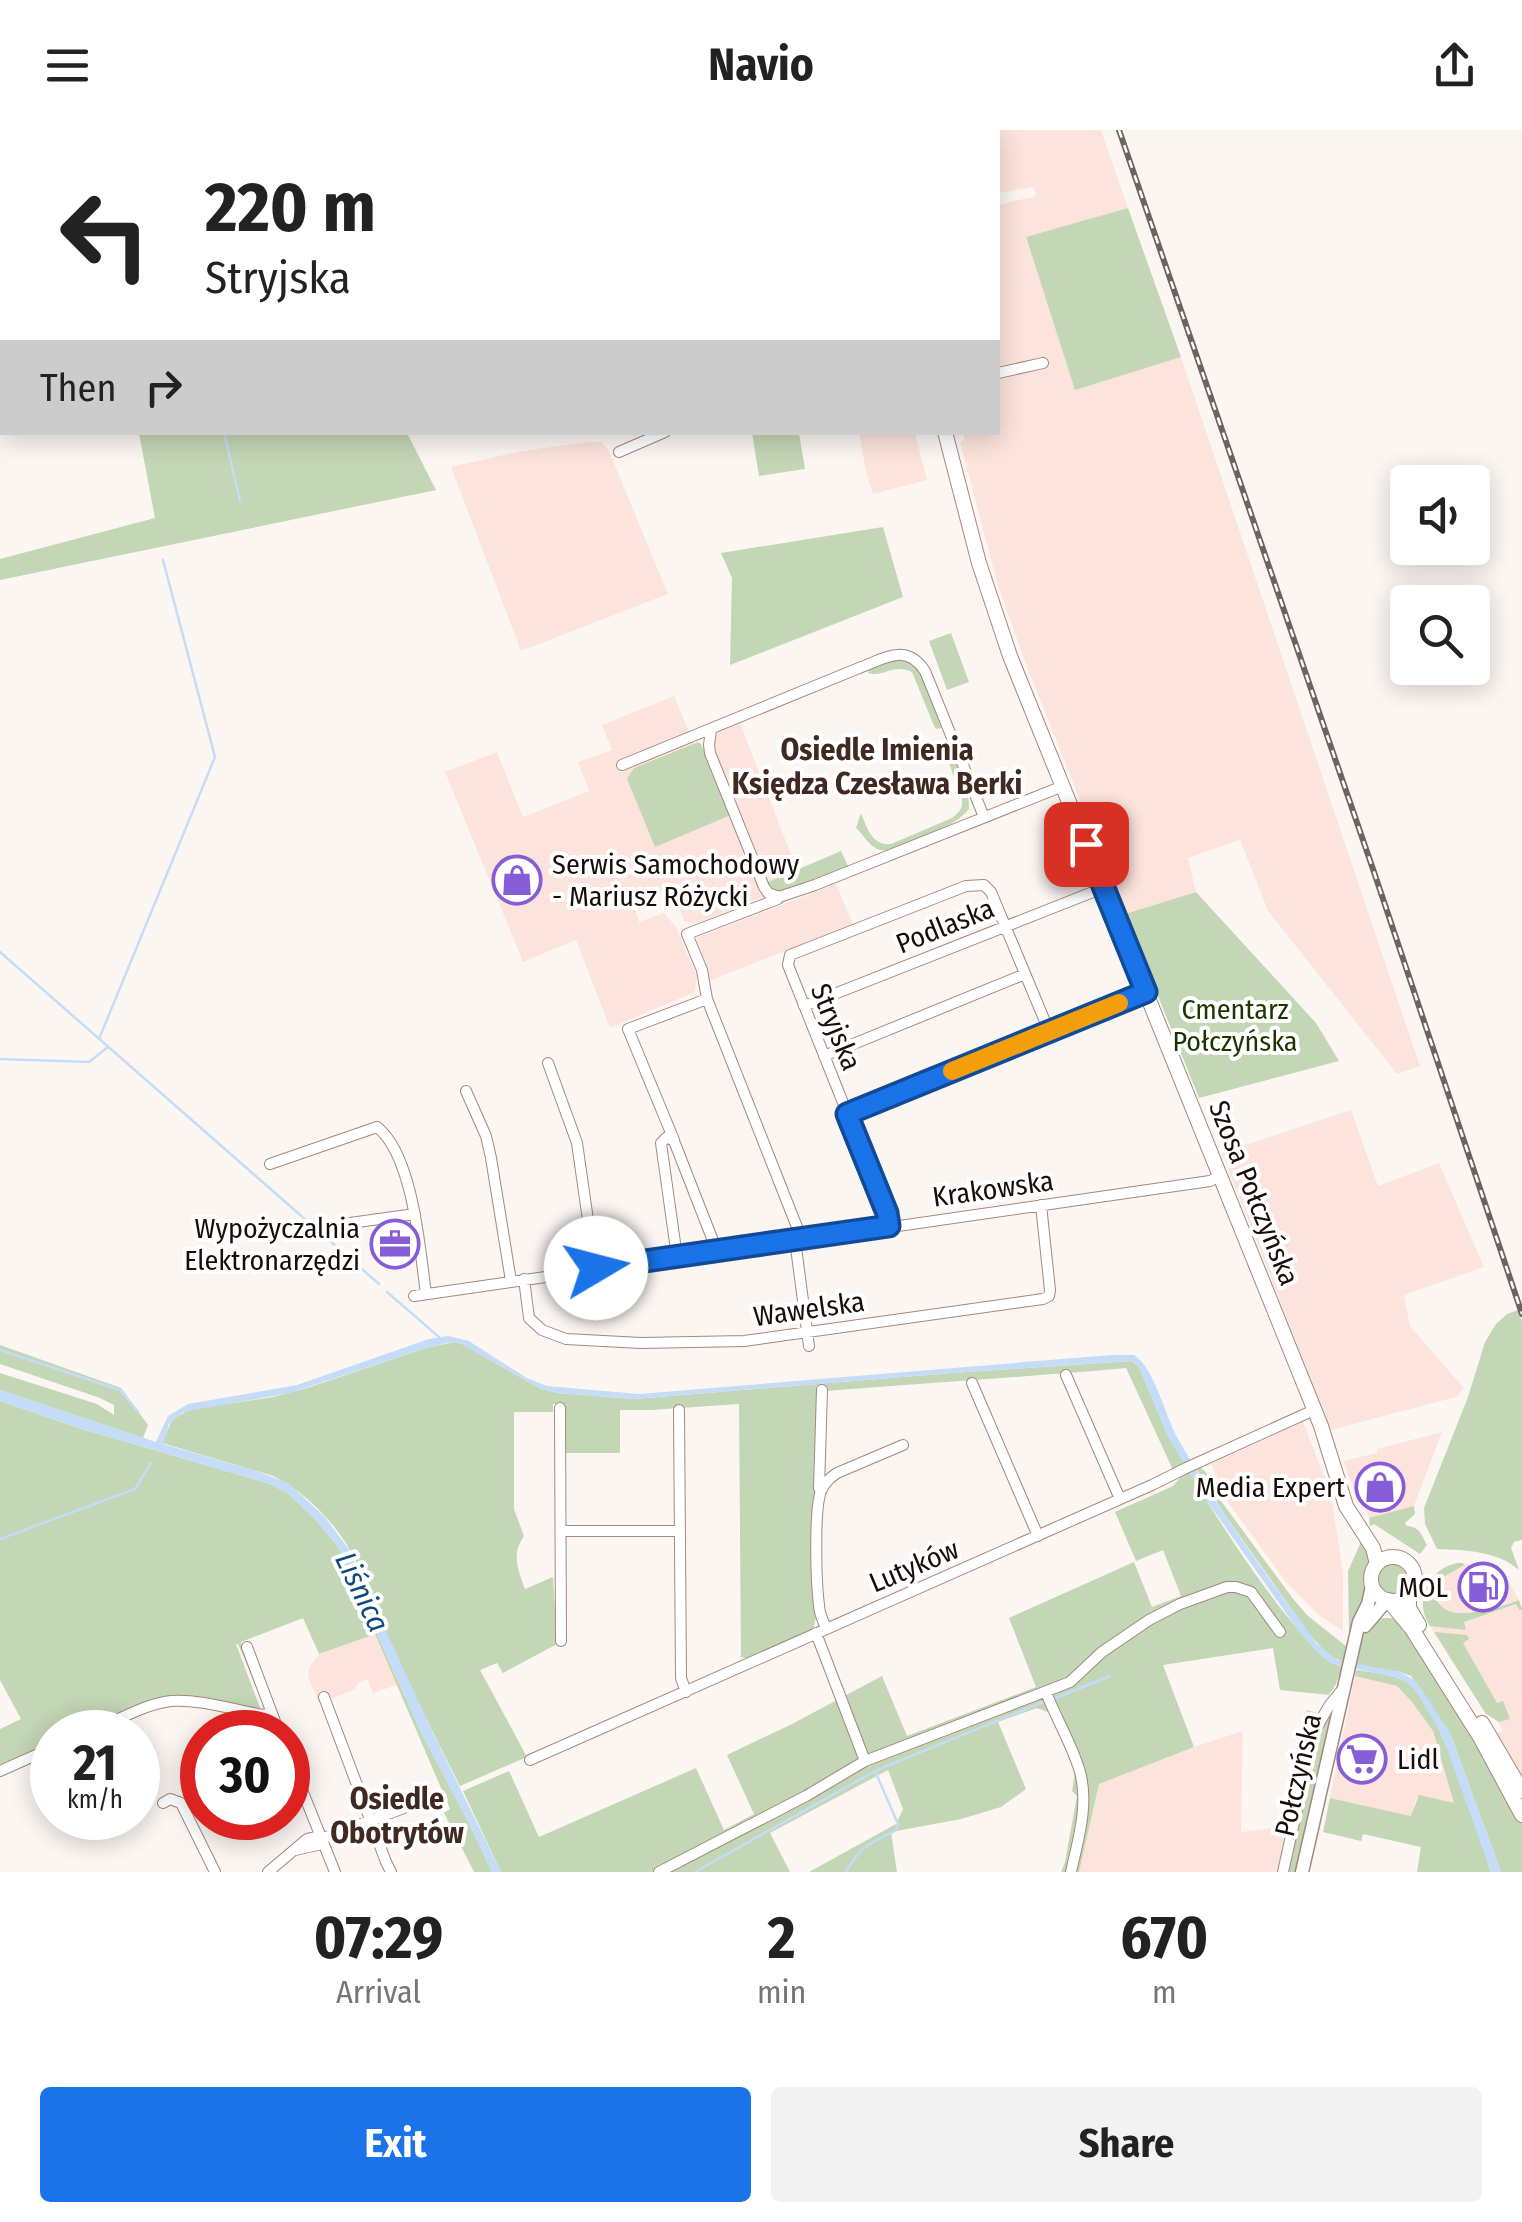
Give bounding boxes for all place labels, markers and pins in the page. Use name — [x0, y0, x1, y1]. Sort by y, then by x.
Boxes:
pin — [1044, 802, 1129, 887]
place label: Serwis Samochodowy - Mariusz Różycki — [552, 848, 800, 913]
shop icon: Serwis Samochodowy - Mariusz Różycki — [491, 854, 543, 906]
place label: Wypożyczalnia Elektronarzędzi — [184, 1212, 360, 1277]
office icon: Wypożyczalnia Elektronarzędzi — [369, 1218, 421, 1270]
shop icon: Media Expert — [1354, 1461, 1406, 1513]
place label: Media Expert — [1196, 1471, 1346, 1504]
fuel station icon: MOL — [1457, 1561, 1509, 1613]
place label: MOL — [1398, 1571, 1449, 1604]
supermarket icon: Lidl — [1336, 1733, 1388, 1785]
place label: Lidl — [1397, 1743, 1439, 1776]

